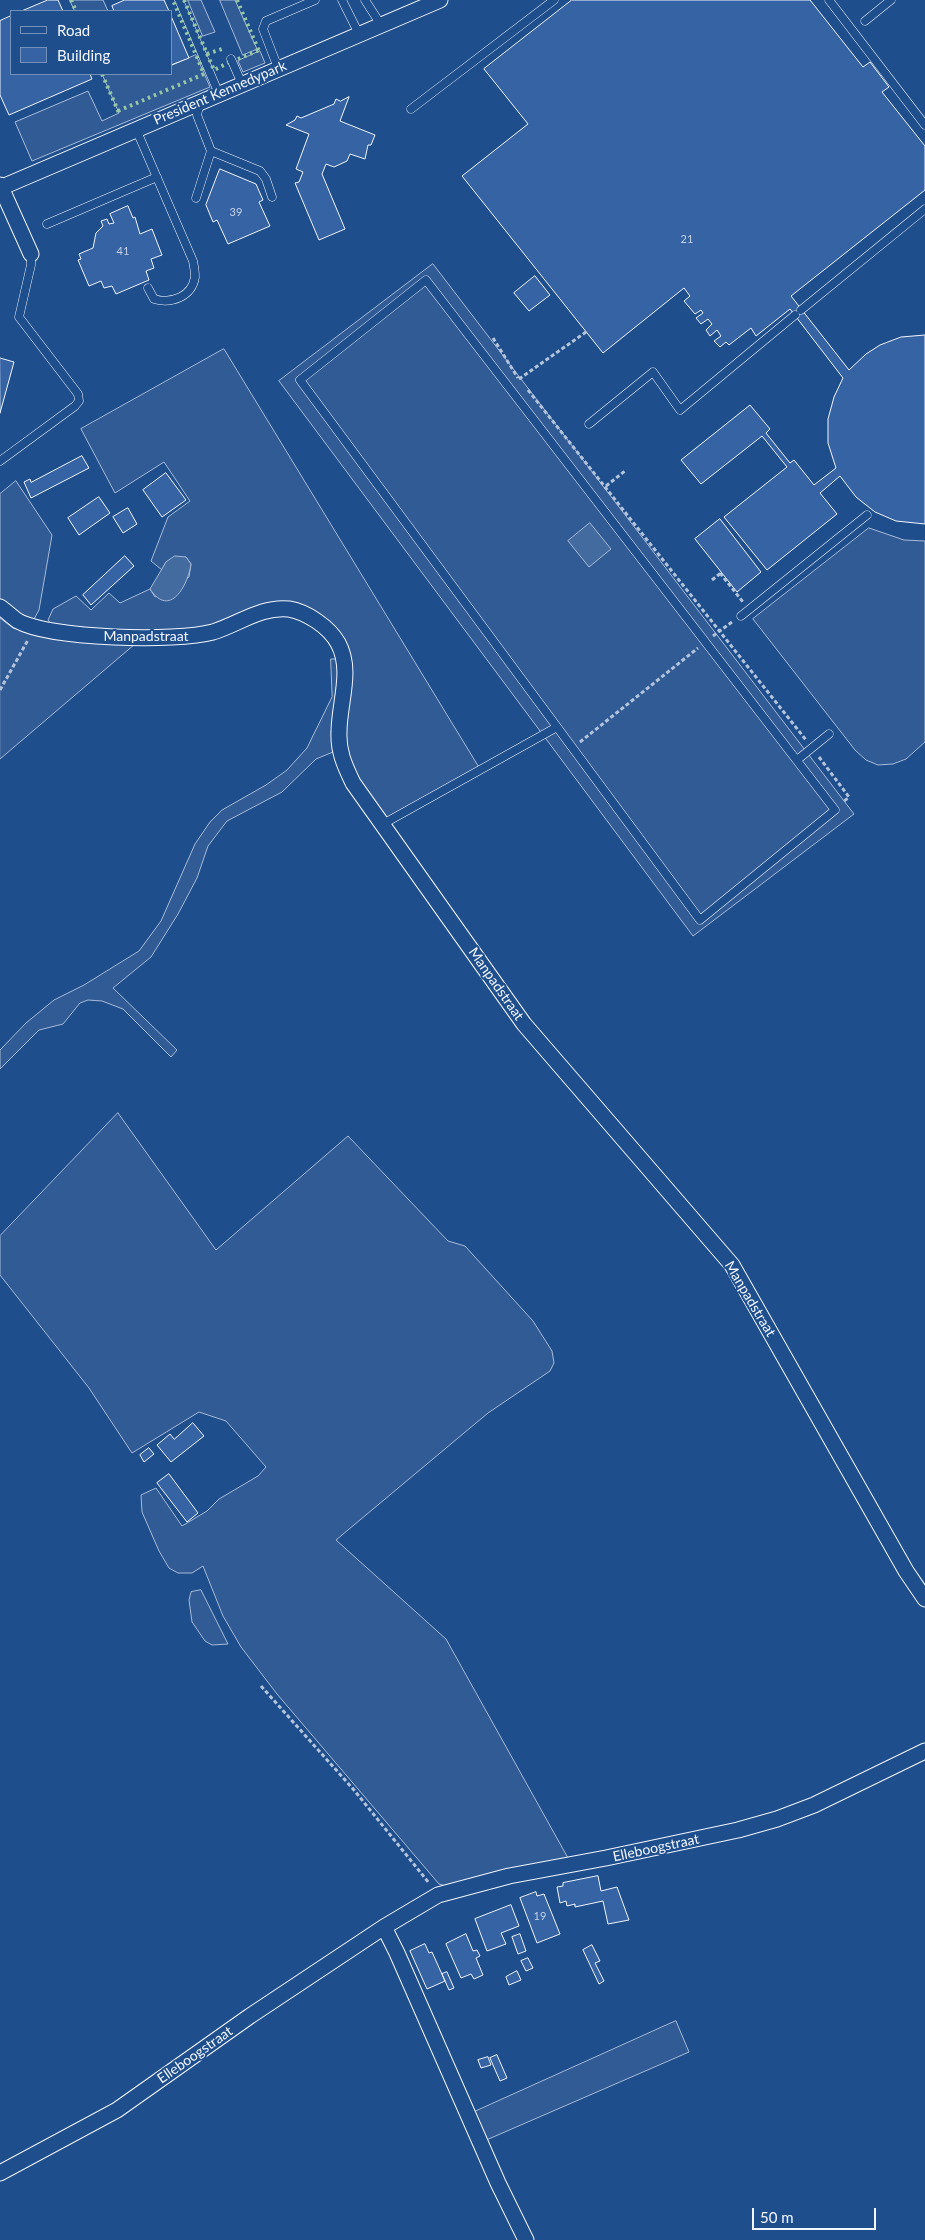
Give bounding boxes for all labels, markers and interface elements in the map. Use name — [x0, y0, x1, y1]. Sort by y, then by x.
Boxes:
legend — [10, 10, 172, 75]
text: Road — [57, 21, 90, 39]
text: Building — [57, 46, 110, 64]
street label: President Kennedypark — [151, 57, 289, 129]
house number: 39 — [230, 205, 242, 219]
house number: 21 — [681, 232, 693, 246]
house number: 41 — [117, 244, 129, 258]
street label: Manpadstraat — [103, 628, 189, 644]
street label: Manpadstraat — [465, 944, 527, 1024]
street label: Manpadstraat — [721, 1258, 779, 1340]
street label: Elleboogstraat — [611, 1831, 701, 1865]
house number: 19 — [534, 1909, 546, 1923]
street label: Elleboogstraat — [154, 2023, 236, 2087]
scale bar — [755, 2198, 879, 2230]
text: 50 m — [760, 2208, 794, 2226]

